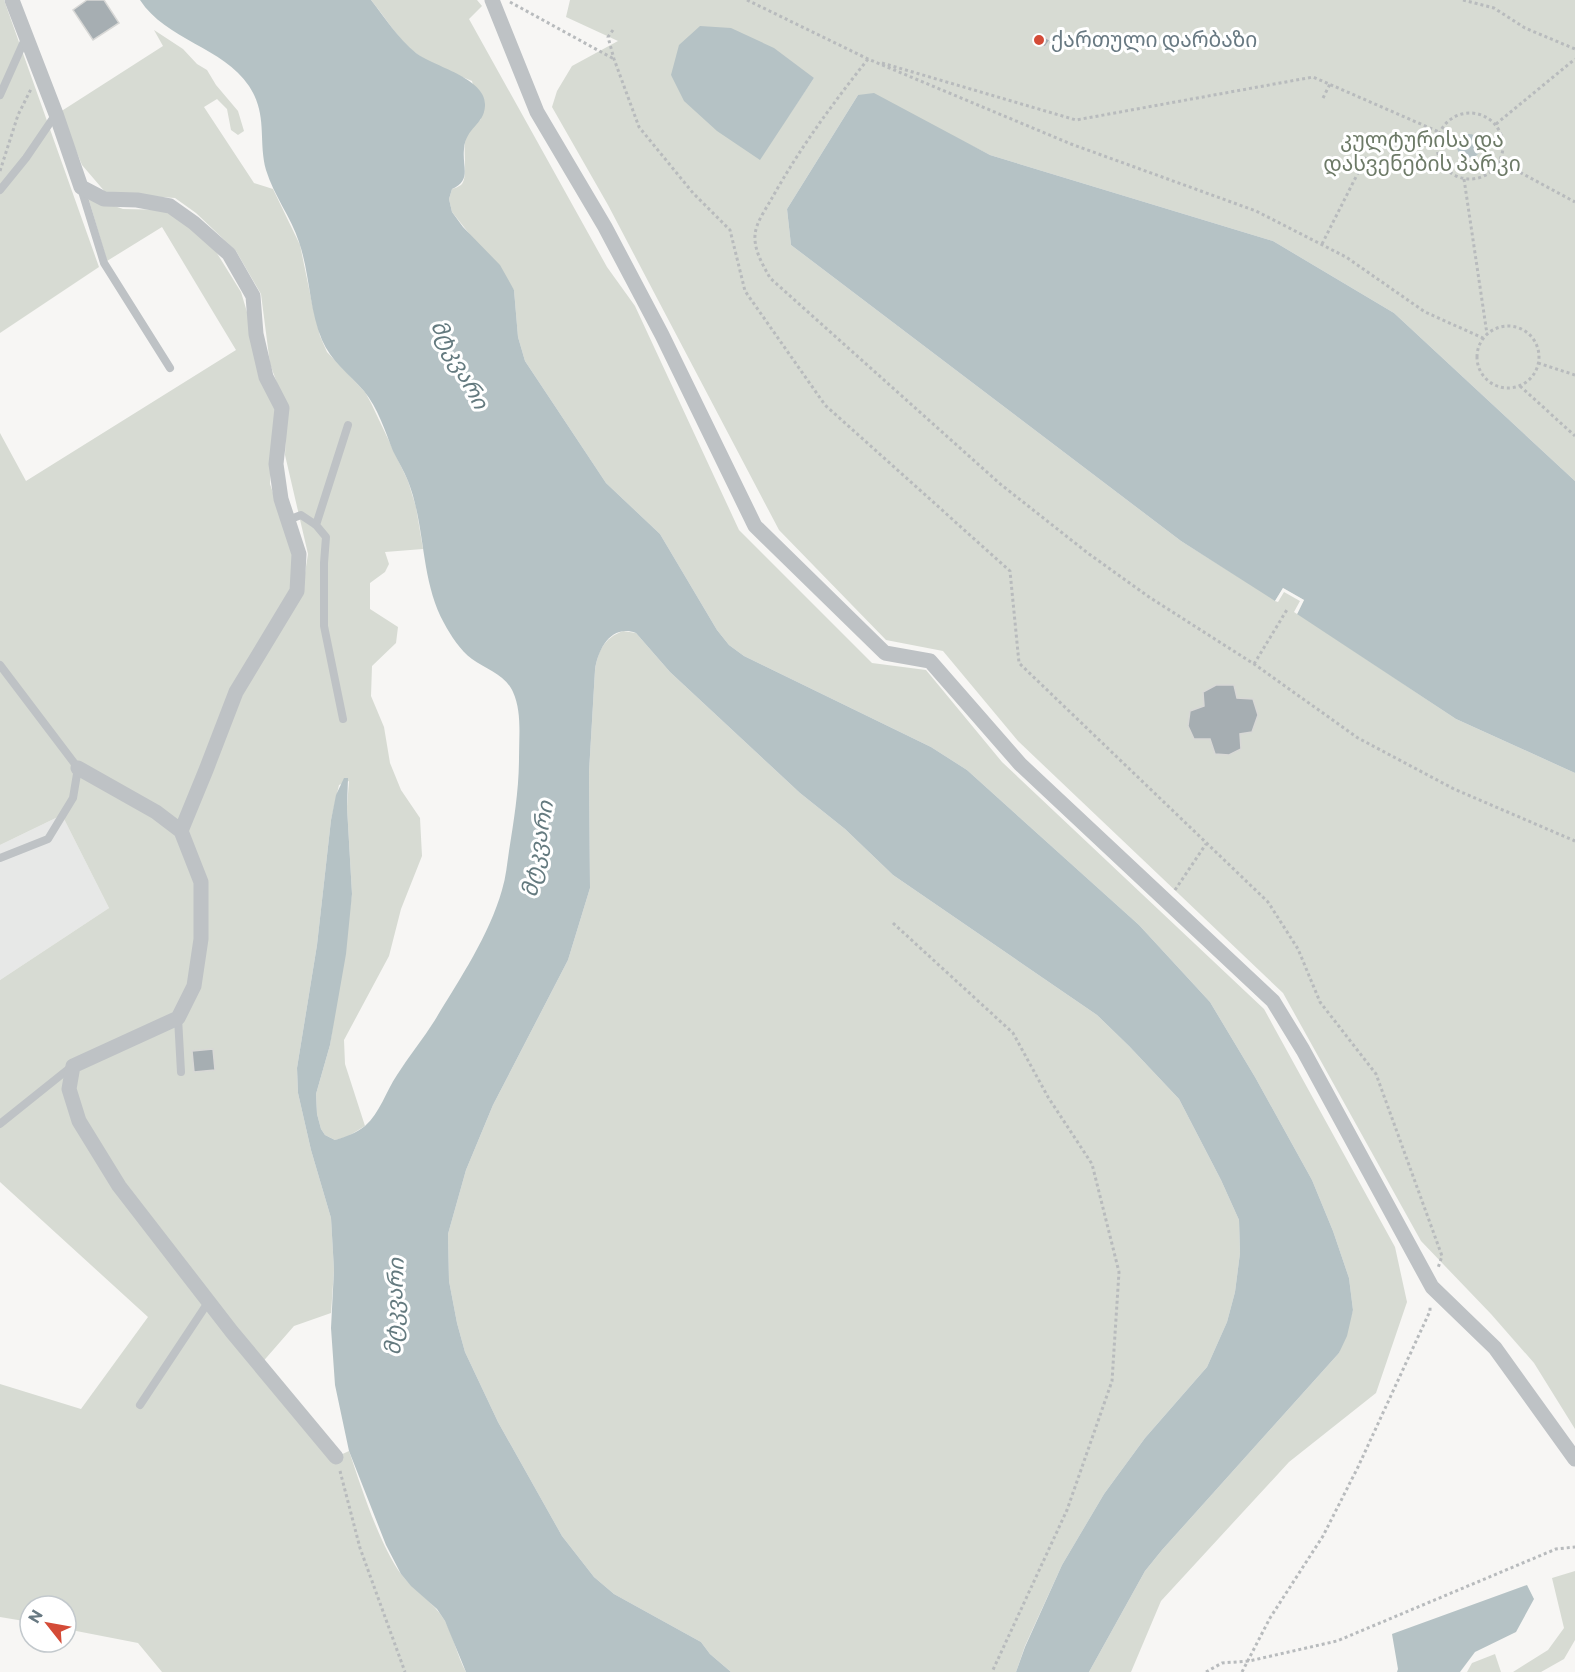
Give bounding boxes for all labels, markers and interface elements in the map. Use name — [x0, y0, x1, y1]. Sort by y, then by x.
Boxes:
place label: ქართული დარბაზი — [1051, 26, 1257, 53]
marker: ქართული დარბაზი — [1032, 33, 1046, 47]
park label: კულტურისა და დასვენების პარკი — [1323, 126, 1521, 177]
water label: მტკვარი — [425, 315, 496, 415]
water label: მტკვარი — [515, 797, 559, 899]
water label: მტკვარი — [378, 1257, 410, 1356]
north arrow — [18, 1594, 78, 1654]
text: N — [23, 1606, 46, 1626]

